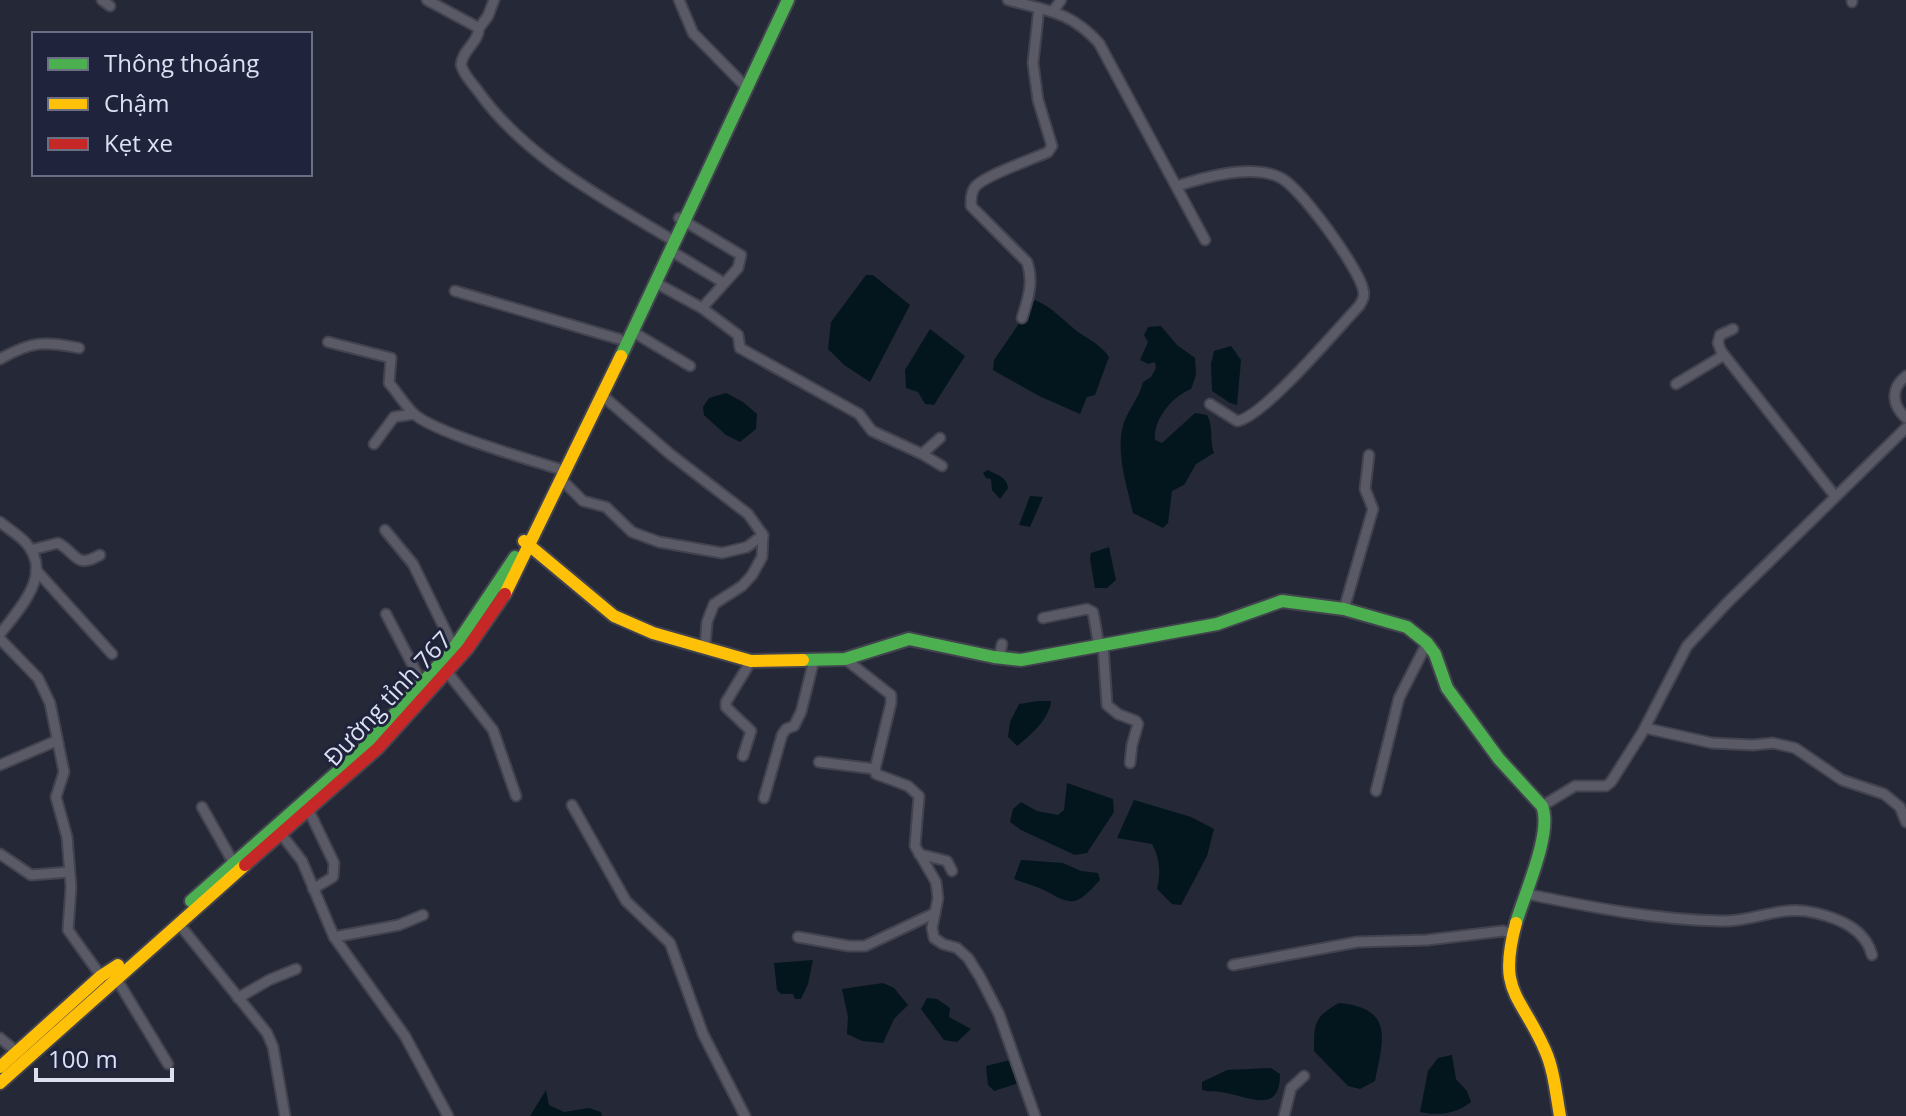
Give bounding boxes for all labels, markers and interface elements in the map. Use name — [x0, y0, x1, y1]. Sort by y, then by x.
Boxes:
legend — [32, 32, 312, 176]
text: Thông thoáng — [104, 46, 259, 79]
text: Chậm — [104, 86, 169, 119]
text: Kẹt xe — [104, 126, 173, 159]
street label: Đường tỉnh 767 — [316, 623, 458, 773]
scale bar — [36, 1032, 172, 1082]
text: 100 m — [48, 1042, 118, 1075]

